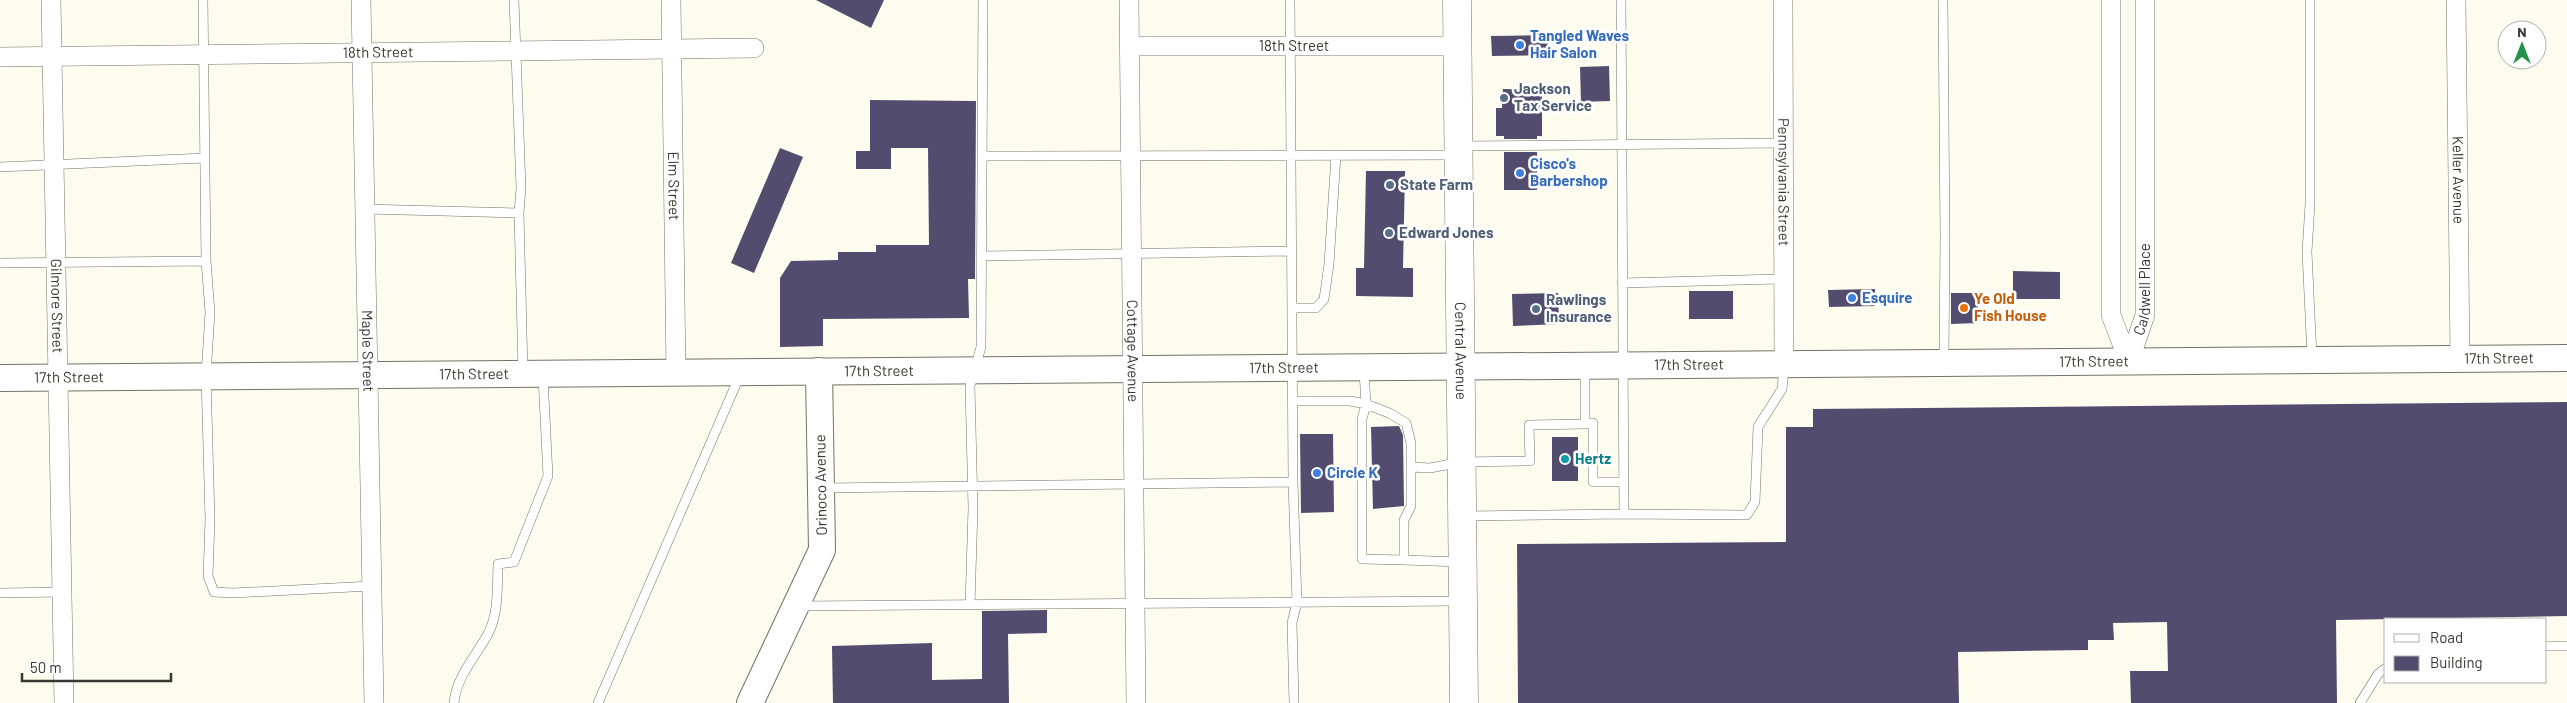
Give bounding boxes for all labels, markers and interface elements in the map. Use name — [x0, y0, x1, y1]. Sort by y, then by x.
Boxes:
north arrow — [2497, 20, 2547, 70]
text: N — [2517, 23, 2527, 40]
place label: Tangled Waves Hair Salon — [1530, 26, 1629, 61]
street label: 18th Street — [1259, 36, 1329, 54]
marker: Tangled Waves Hair Salon — [1514, 39, 1526, 51]
street label: 18th Street — [343, 42, 413, 61]
place label: Jackson Tax Service — [1514, 79, 1592, 114]
marker: Jackson Tax Service — [1498, 92, 1510, 104]
street label: Pennsylvania Street — [1775, 118, 1794, 246]
street label: Keller Avenue — [2450, 136, 2468, 224]
street label: Elm Street — [665, 151, 684, 221]
place label: Cisco's Barbershop — [1530, 154, 1608, 189]
marker: Cisco's Barbershop — [1514, 167, 1526, 179]
place label: State Farm — [1400, 175, 1473, 193]
marker: State Farm — [1384, 179, 1396, 191]
place label: Edward Jones — [1399, 223, 1494, 241]
marker: Edward Jones — [1383, 227, 1395, 239]
street label: Caldwell Place — [2129, 243, 2153, 337]
street label: Gilmore Street — [48, 259, 68, 353]
place label: Esquire — [1862, 288, 1913, 306]
place label: Ye Old Fish House — [1974, 289, 2047, 324]
place label: Rawlings Insurance — [1546, 290, 1612, 325]
marker: Esquire — [1846, 292, 1858, 304]
street label: Cottage Avenue — [1124, 300, 1143, 402]
street label: Central Avenue — [1452, 302, 1471, 400]
marker: Ye Old Fish House — [1958, 302, 1970, 314]
marker: Rawlings Insurance — [1530, 303, 1542, 315]
street label: Maple Street — [359, 310, 378, 392]
street label: 17th Street — [2464, 348, 2534, 367]
street label: 17th Street — [2059, 351, 2129, 370]
street label: 17th Street — [1654, 355, 1724, 373]
street label: 17th Street — [1249, 358, 1319, 376]
street label: 17th Street — [844, 361, 914, 379]
street label: 17th Street — [439, 364, 509, 383]
street label: 17th Street — [34, 367, 104, 386]
street label: Orinoco Avenue — [810, 434, 830, 536]
place label: Hertz — [1575, 449, 1611, 467]
marker: Hertz — [1559, 453, 1571, 465]
place label: Circle K — [1327, 463, 1378, 481]
marker: Circle K — [1311, 467, 1323, 479]
legend — [2384, 618, 2547, 683]
text: Road — [2430, 628, 2463, 646]
scale bar — [22, 650, 171, 682]
text: Building — [2430, 653, 2483, 671]
text: 50 m — [30, 658, 62, 676]

